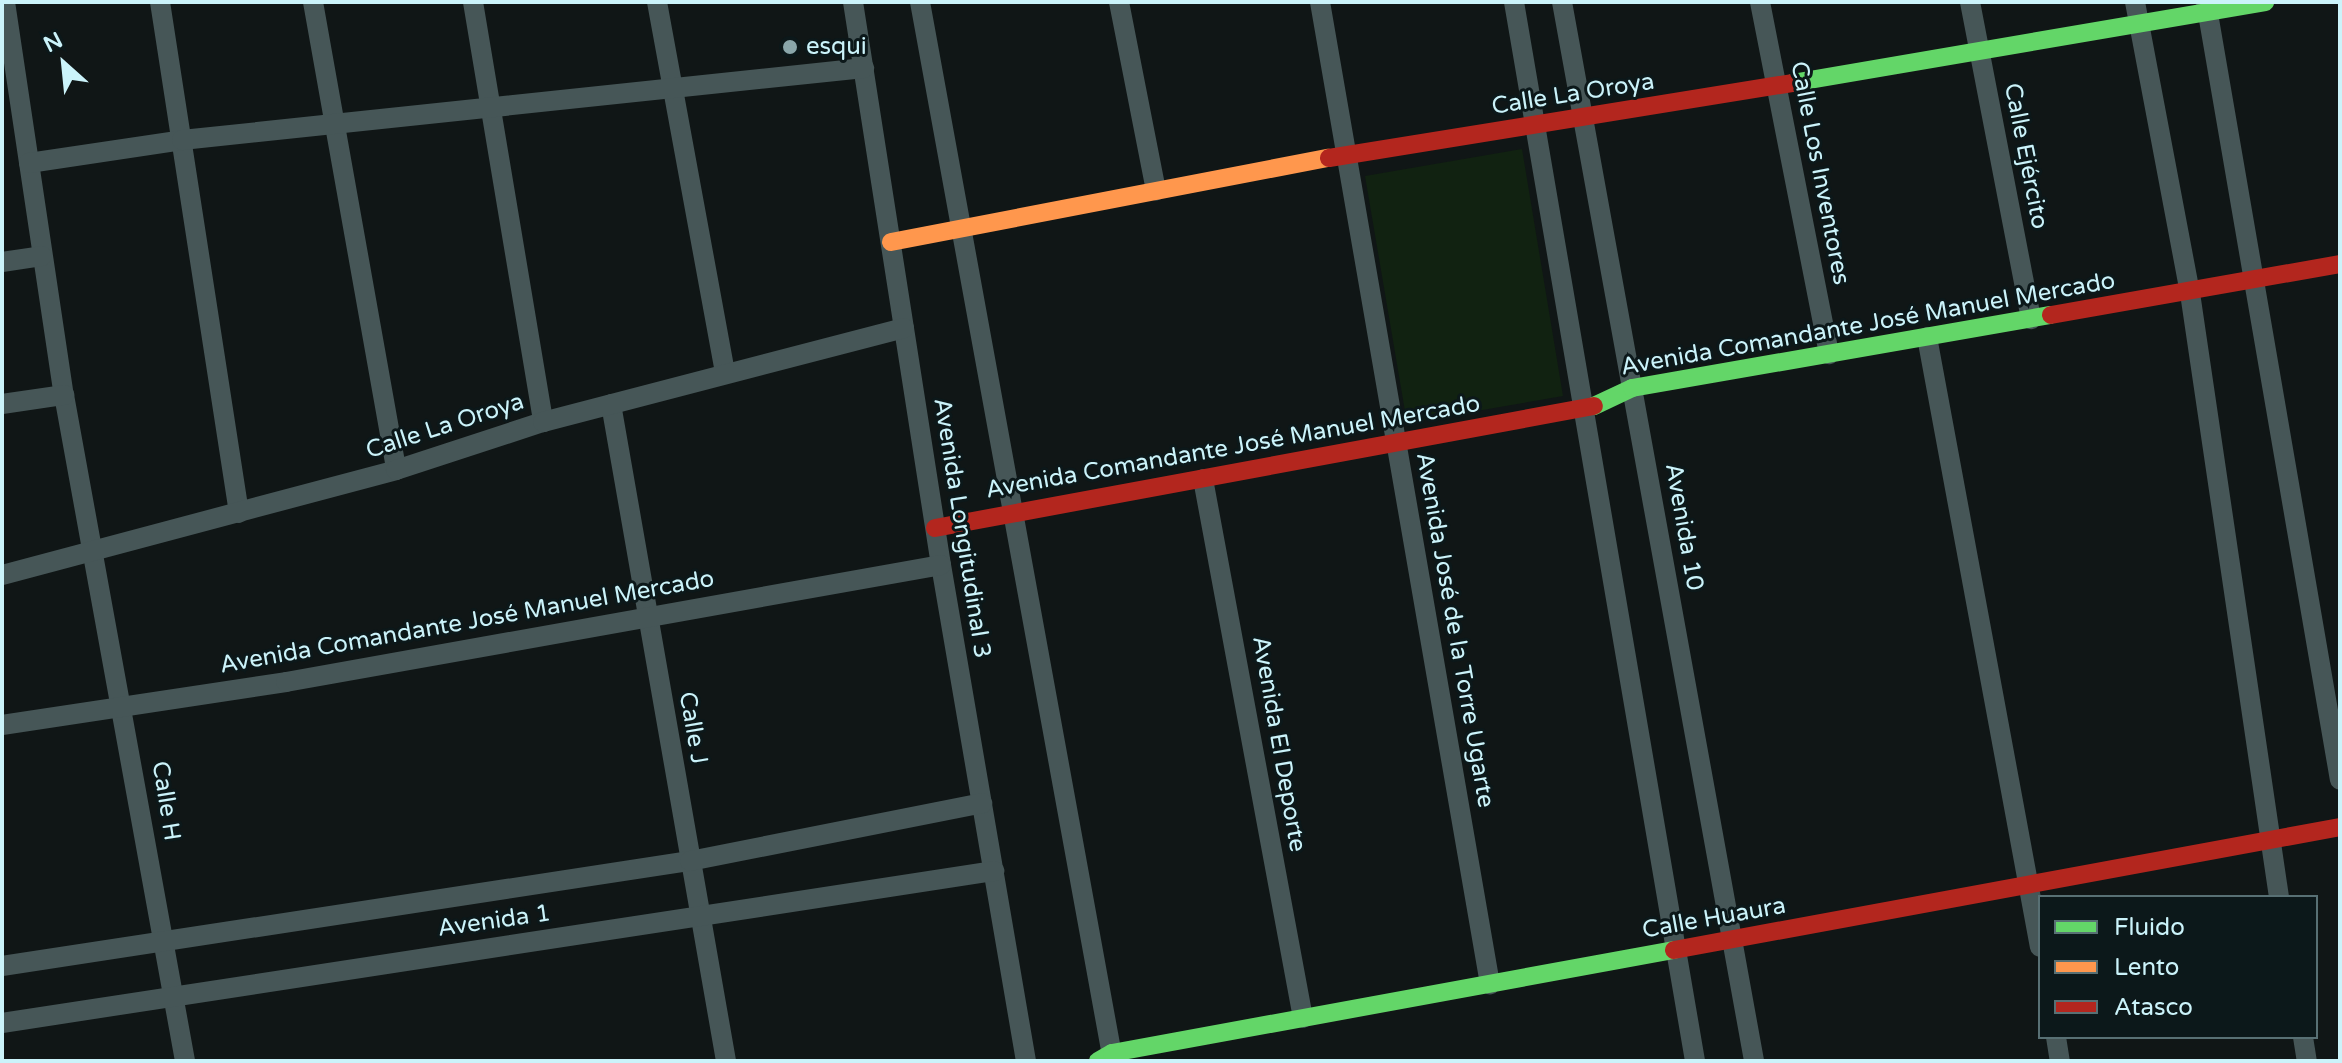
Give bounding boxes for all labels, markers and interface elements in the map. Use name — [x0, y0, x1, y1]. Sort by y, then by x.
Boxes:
north arrow — [24, 24, 104, 104]
text: N — [39, 27, 67, 58]
place label: esqui — [806, 33, 867, 61]
marker: esqui — [781, 38, 799, 56]
street label: Calle Los Inventores — [1784, 59, 1856, 287]
street label: Calle La Oroya — [1490, 67, 1656, 121]
street label: Calle Ejército — [1998, 81, 2054, 231]
street label: Avenida Comandante José Manuel Mercado — [1619, 266, 2117, 382]
street label: Calle La Oroya — [362, 387, 528, 465]
street label: Avenida Comandante José Manuel Mercado — [984, 389, 1482, 505]
street label: Avenida Longitudinal 3 — [927, 396, 997, 660]
street label: Avenida José de la Torre Ugarte — [1410, 450, 1500, 810]
street label: Avenida 10 — [1659, 461, 1709, 593]
street label: Avenida Comandante José Manuel Mercado — [218, 564, 716, 680]
street label: Avenida El Deporte — [1246, 634, 1312, 854]
street label: Calle J — [672, 689, 714, 767]
street label: Calle H — [146, 759, 186, 843]
street label: Calle Huaura — [1640, 891, 1788, 945]
legend — [2038, 895, 2318, 1039]
street label: Avenida 1 — [436, 899, 552, 943]
text: Fluido — [2114, 913, 2185, 942]
text: Lento — [2114, 953, 2179, 982]
text: Atasco — [2114, 993, 2193, 1022]

